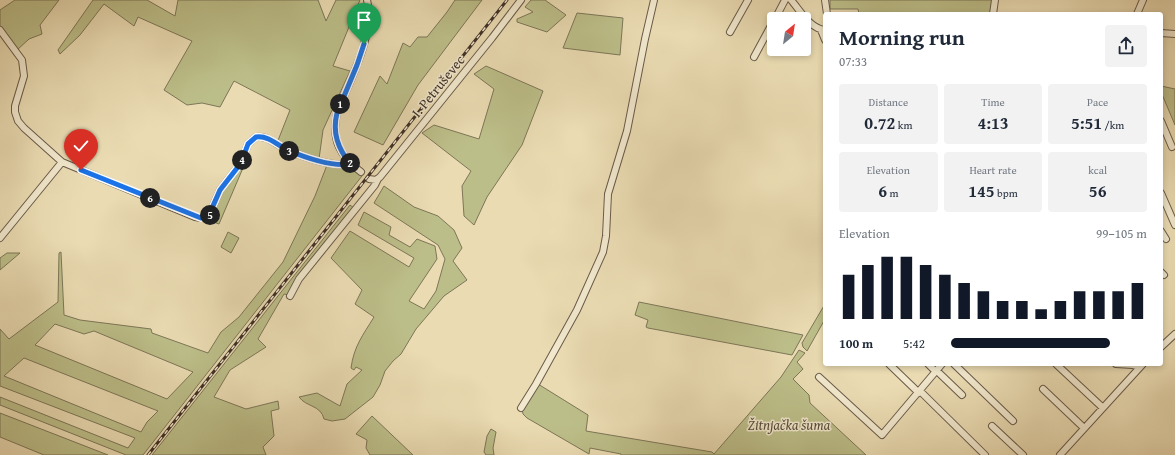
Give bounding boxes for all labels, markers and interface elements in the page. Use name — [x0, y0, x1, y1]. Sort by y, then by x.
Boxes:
pin — [347, 3, 381, 44]
icon: arrive — [353, 9, 375, 31]
north arrow — [767, 12, 811, 56]
map controls — [767, 12, 811, 56]
text: Morning run — [839, 21, 965, 53]
button: share — [1105, 25, 1147, 67]
street label: I. Petruševec — [407, 51, 469, 121]
text: 07:33 — [839, 52, 867, 71]
pin: 1 — [330, 94, 350, 114]
text: Distance — [869, 94, 908, 110]
text: Time — [981, 94, 1005, 110]
text: Pace — [1087, 94, 1108, 110]
text: 1 — [337, 96, 343, 112]
text: 0.72 — [864, 110, 895, 135]
text: 4:13 — [977, 110, 1009, 135]
text: 5:51 — [1071, 110, 1102, 135]
text: km — [895, 117, 912, 133]
text: /km — [1102, 117, 1124, 133]
pin — [64, 129, 98, 170]
icon: check — [70, 135, 92, 157]
pin: 3 — [279, 141, 299, 161]
text: 3 — [286, 143, 292, 159]
pin: 4 — [232, 150, 252, 170]
text: 4 — [239, 152, 245, 168]
pin: 2 — [340, 153, 360, 173]
text: 2 — [347, 155, 353, 171]
text: Elevation — [867, 162, 910, 178]
text: Heart rate — [969, 162, 1017, 178]
text: kcal — [1088, 162, 1107, 178]
text: 6 — [878, 178, 887, 203]
text: 145 — [968, 178, 995, 203]
text: 56 — [1089, 178, 1106, 203]
text: m — [887, 185, 898, 201]
text: bpm — [995, 185, 1018, 201]
pin: 6 — [140, 188, 160, 208]
text: 6 — [147, 190, 153, 206]
pin: 5 — [200, 205, 220, 225]
text: 5 — [207, 207, 213, 223]
text: Elevation — [839, 224, 890, 243]
text: 99–105 m — [1096, 224, 1147, 243]
text: 100 m — [839, 334, 873, 353]
text: 5:42 — [903, 334, 925, 353]
park label: Žitnjačka šuma — [748, 415, 831, 435]

